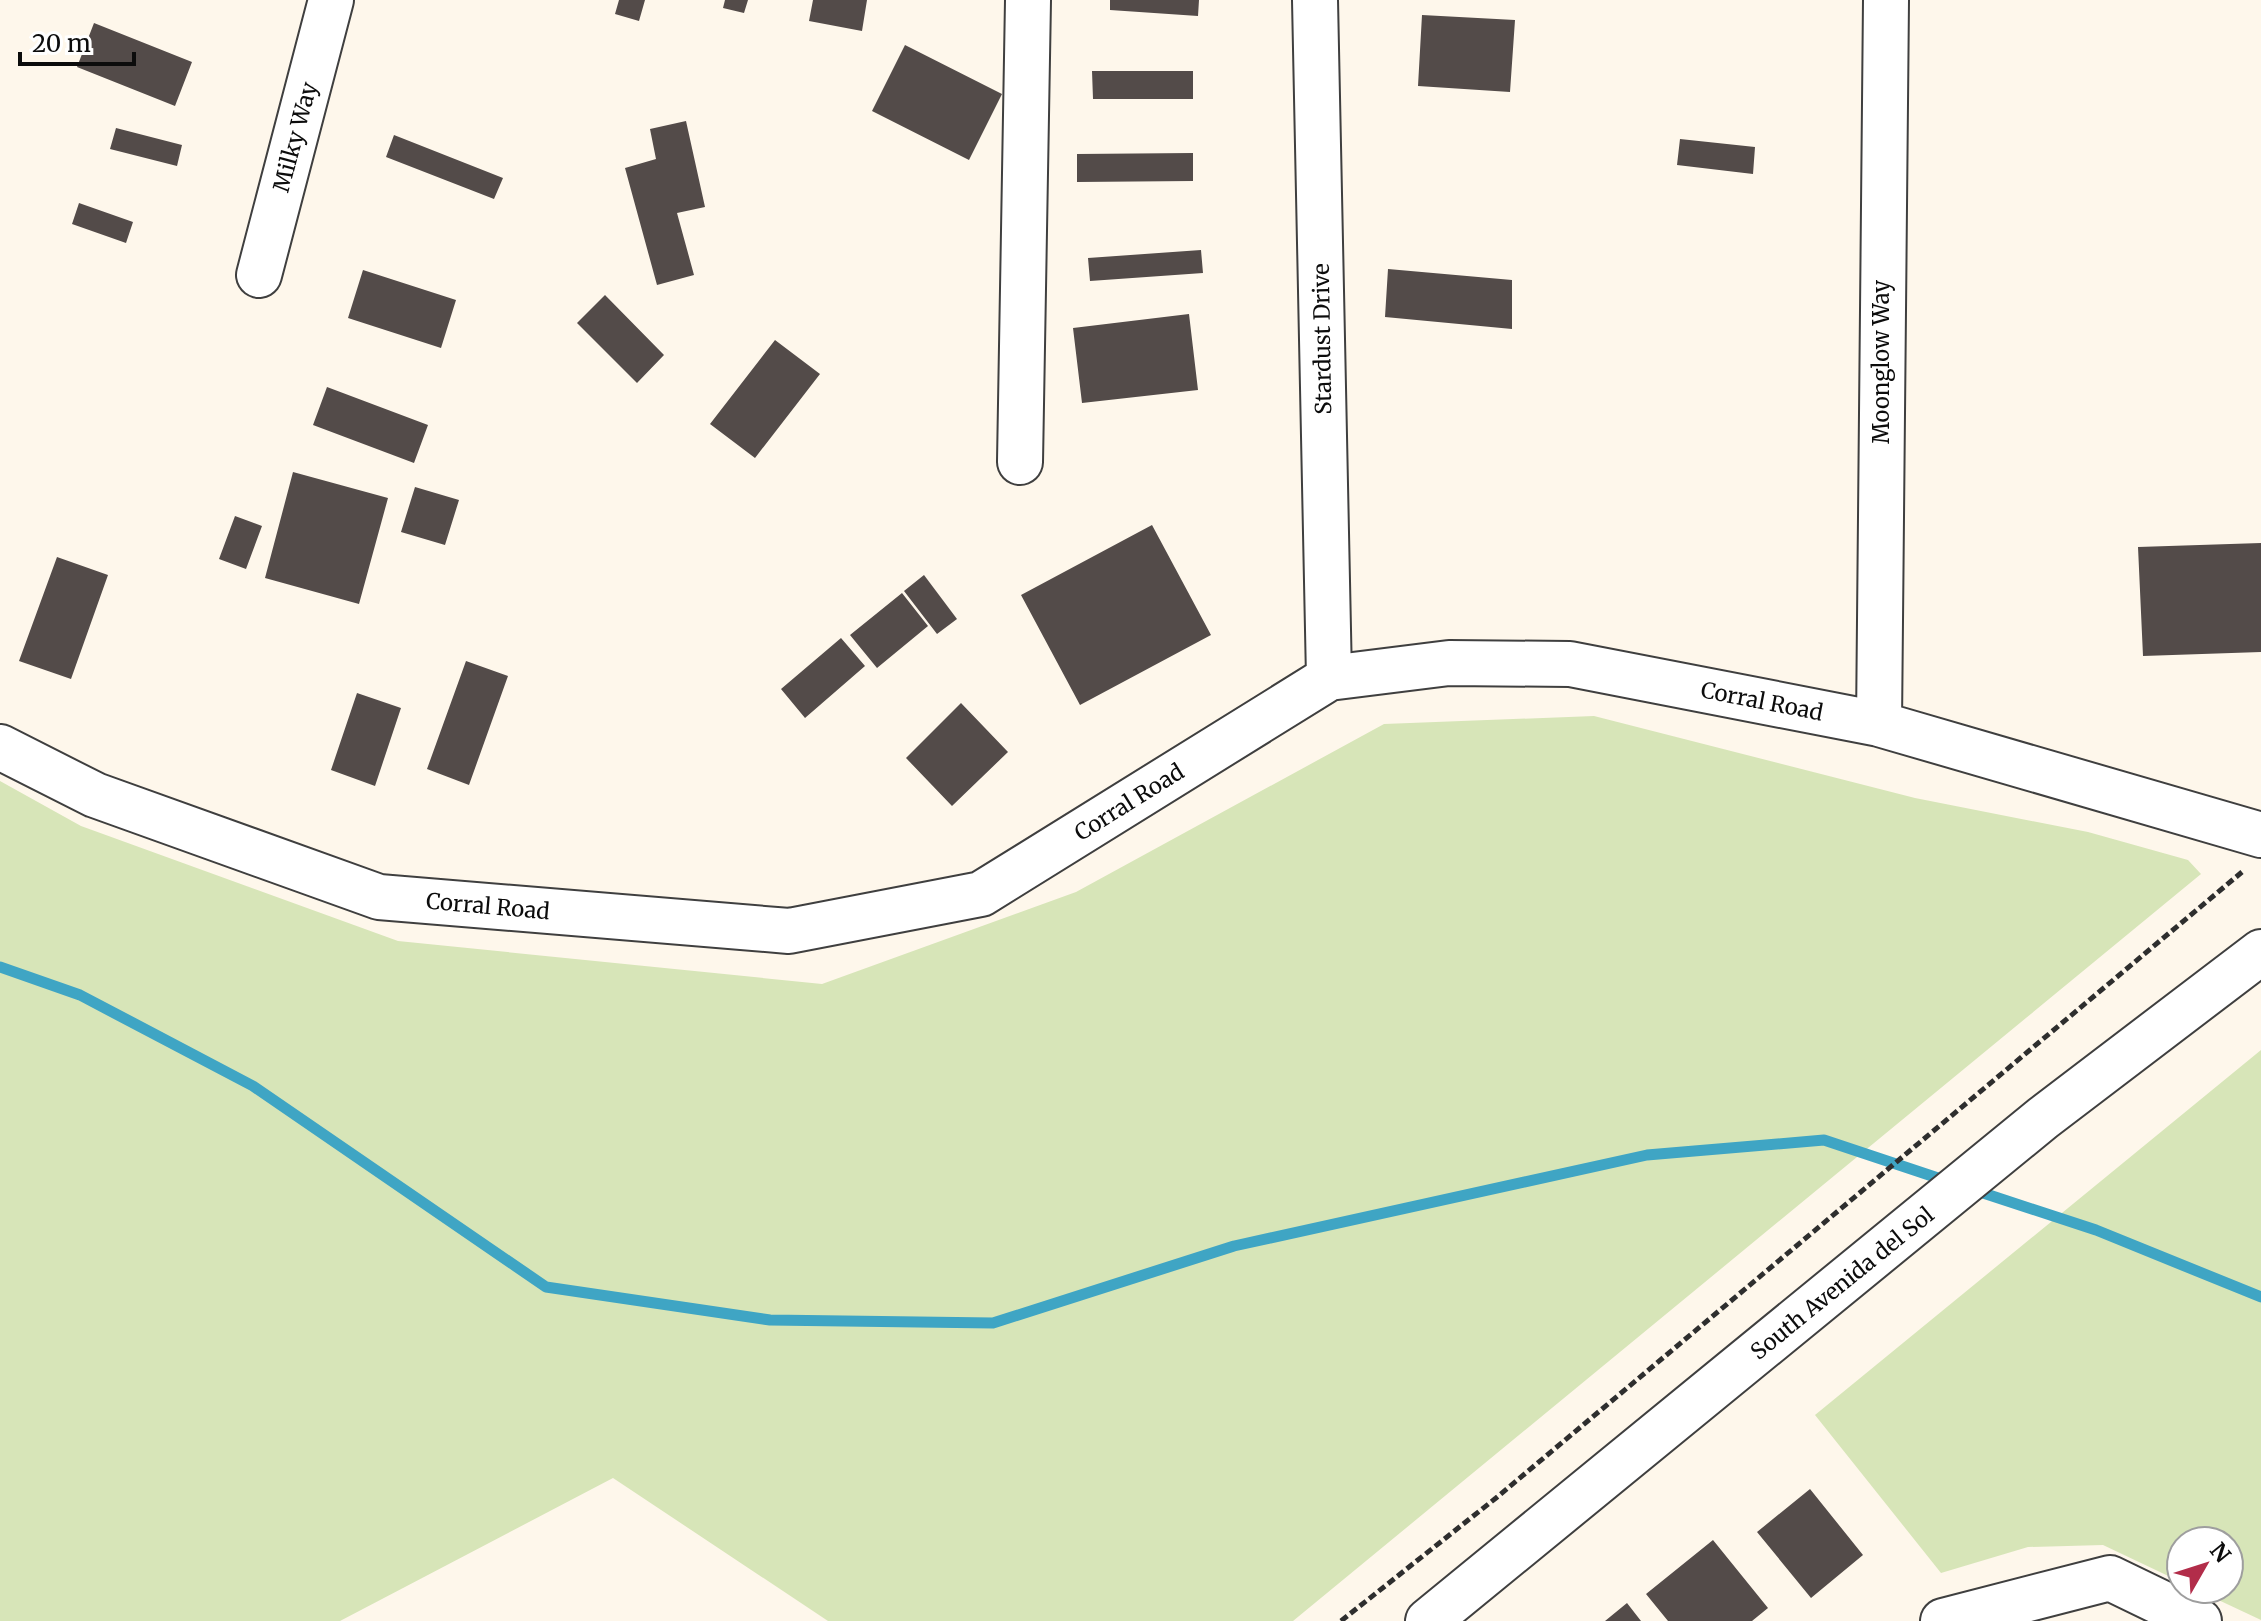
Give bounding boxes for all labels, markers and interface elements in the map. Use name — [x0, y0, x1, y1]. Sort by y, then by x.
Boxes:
scale bar — [20, 16, 134, 66]
text: 20 m — [32, 28, 91, 59]
street label: Milky Way — [267, 79, 323, 195]
street label: Stardust Drive — [1307, 263, 1337, 415]
street label: Moonglow Way — [1867, 280, 1895, 444]
street label: Corral Road — [1699, 675, 1825, 727]
street label: Corral Road — [1069, 757, 1189, 847]
street label: Corral Road — [425, 887, 551, 925]
street label: South Avenida del Sol — [1745, 1200, 1939, 1366]
north arrow — [2165, 1525, 2245, 1605]
text: N — [2204, 1537, 2237, 1568]

